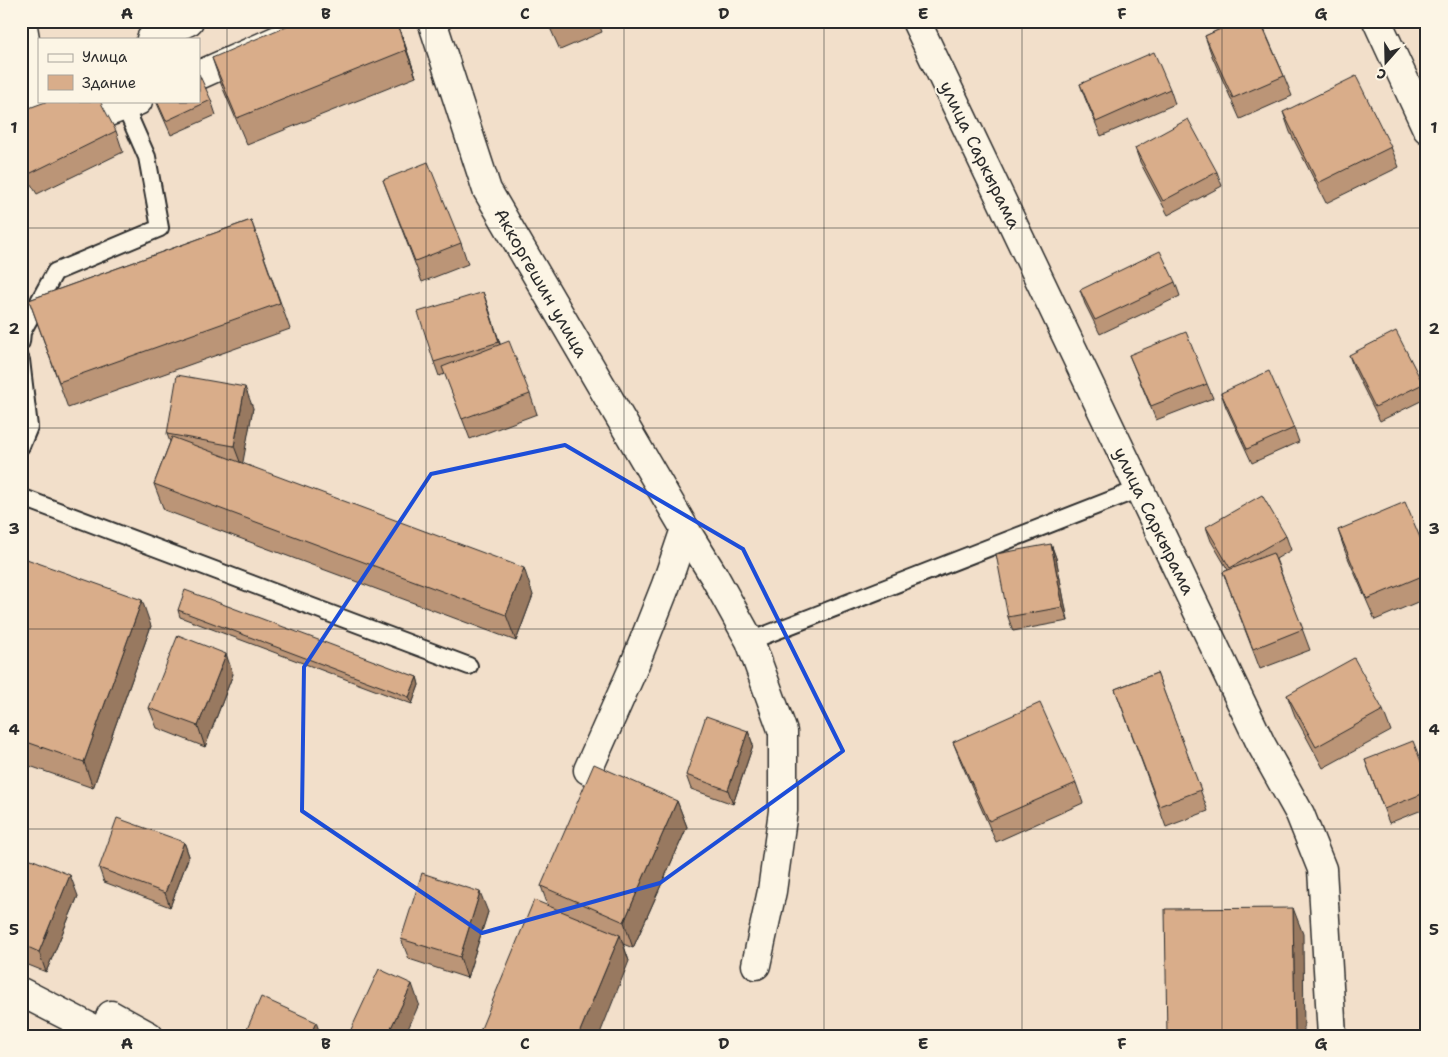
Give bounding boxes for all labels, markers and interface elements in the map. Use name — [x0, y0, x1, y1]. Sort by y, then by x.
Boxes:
text: A — [121, 3, 133, 24]
text: B — [321, 3, 331, 24]
text: C — [520, 3, 530, 24]
text: D — [718, 3, 730, 24]
text: E — [918, 3, 928, 24]
text: F — [1117, 3, 1127, 24]
text: G — [1315, 3, 1328, 24]
legend — [38, 38, 200, 102]
north arrow — [1360, 38, 1410, 88]
text: Улица — [82, 47, 128, 67]
text: С — [1374, 64, 1389, 84]
text: Здание — [82, 73, 136, 93]
street label: улица Саркырама — [934, 77, 1026, 233]
text: 1 — [10, 117, 18, 138]
text: 1 — [1430, 117, 1438, 138]
street label: Аккоргешин улица — [488, 204, 594, 362]
text: 2 — [8, 318, 20, 339]
text: 2 — [1428, 318, 1440, 339]
street label: улица Саркырама — [1108, 443, 1200, 599]
text: 3 — [8, 518, 20, 539]
text: 3 — [1428, 518, 1440, 539]
text: 4 — [8, 719, 20, 740]
text: 4 — [1428, 719, 1440, 740]
text: 5 — [9, 919, 19, 940]
text: 5 — [1429, 919, 1439, 940]
text: A — [121, 1033, 133, 1054]
text: B — [321, 1033, 331, 1054]
text: C — [520, 1033, 530, 1054]
text: D — [718, 1033, 730, 1054]
text: E — [918, 1033, 928, 1054]
text: F — [1117, 1033, 1127, 1054]
text: G — [1315, 1033, 1328, 1054]

